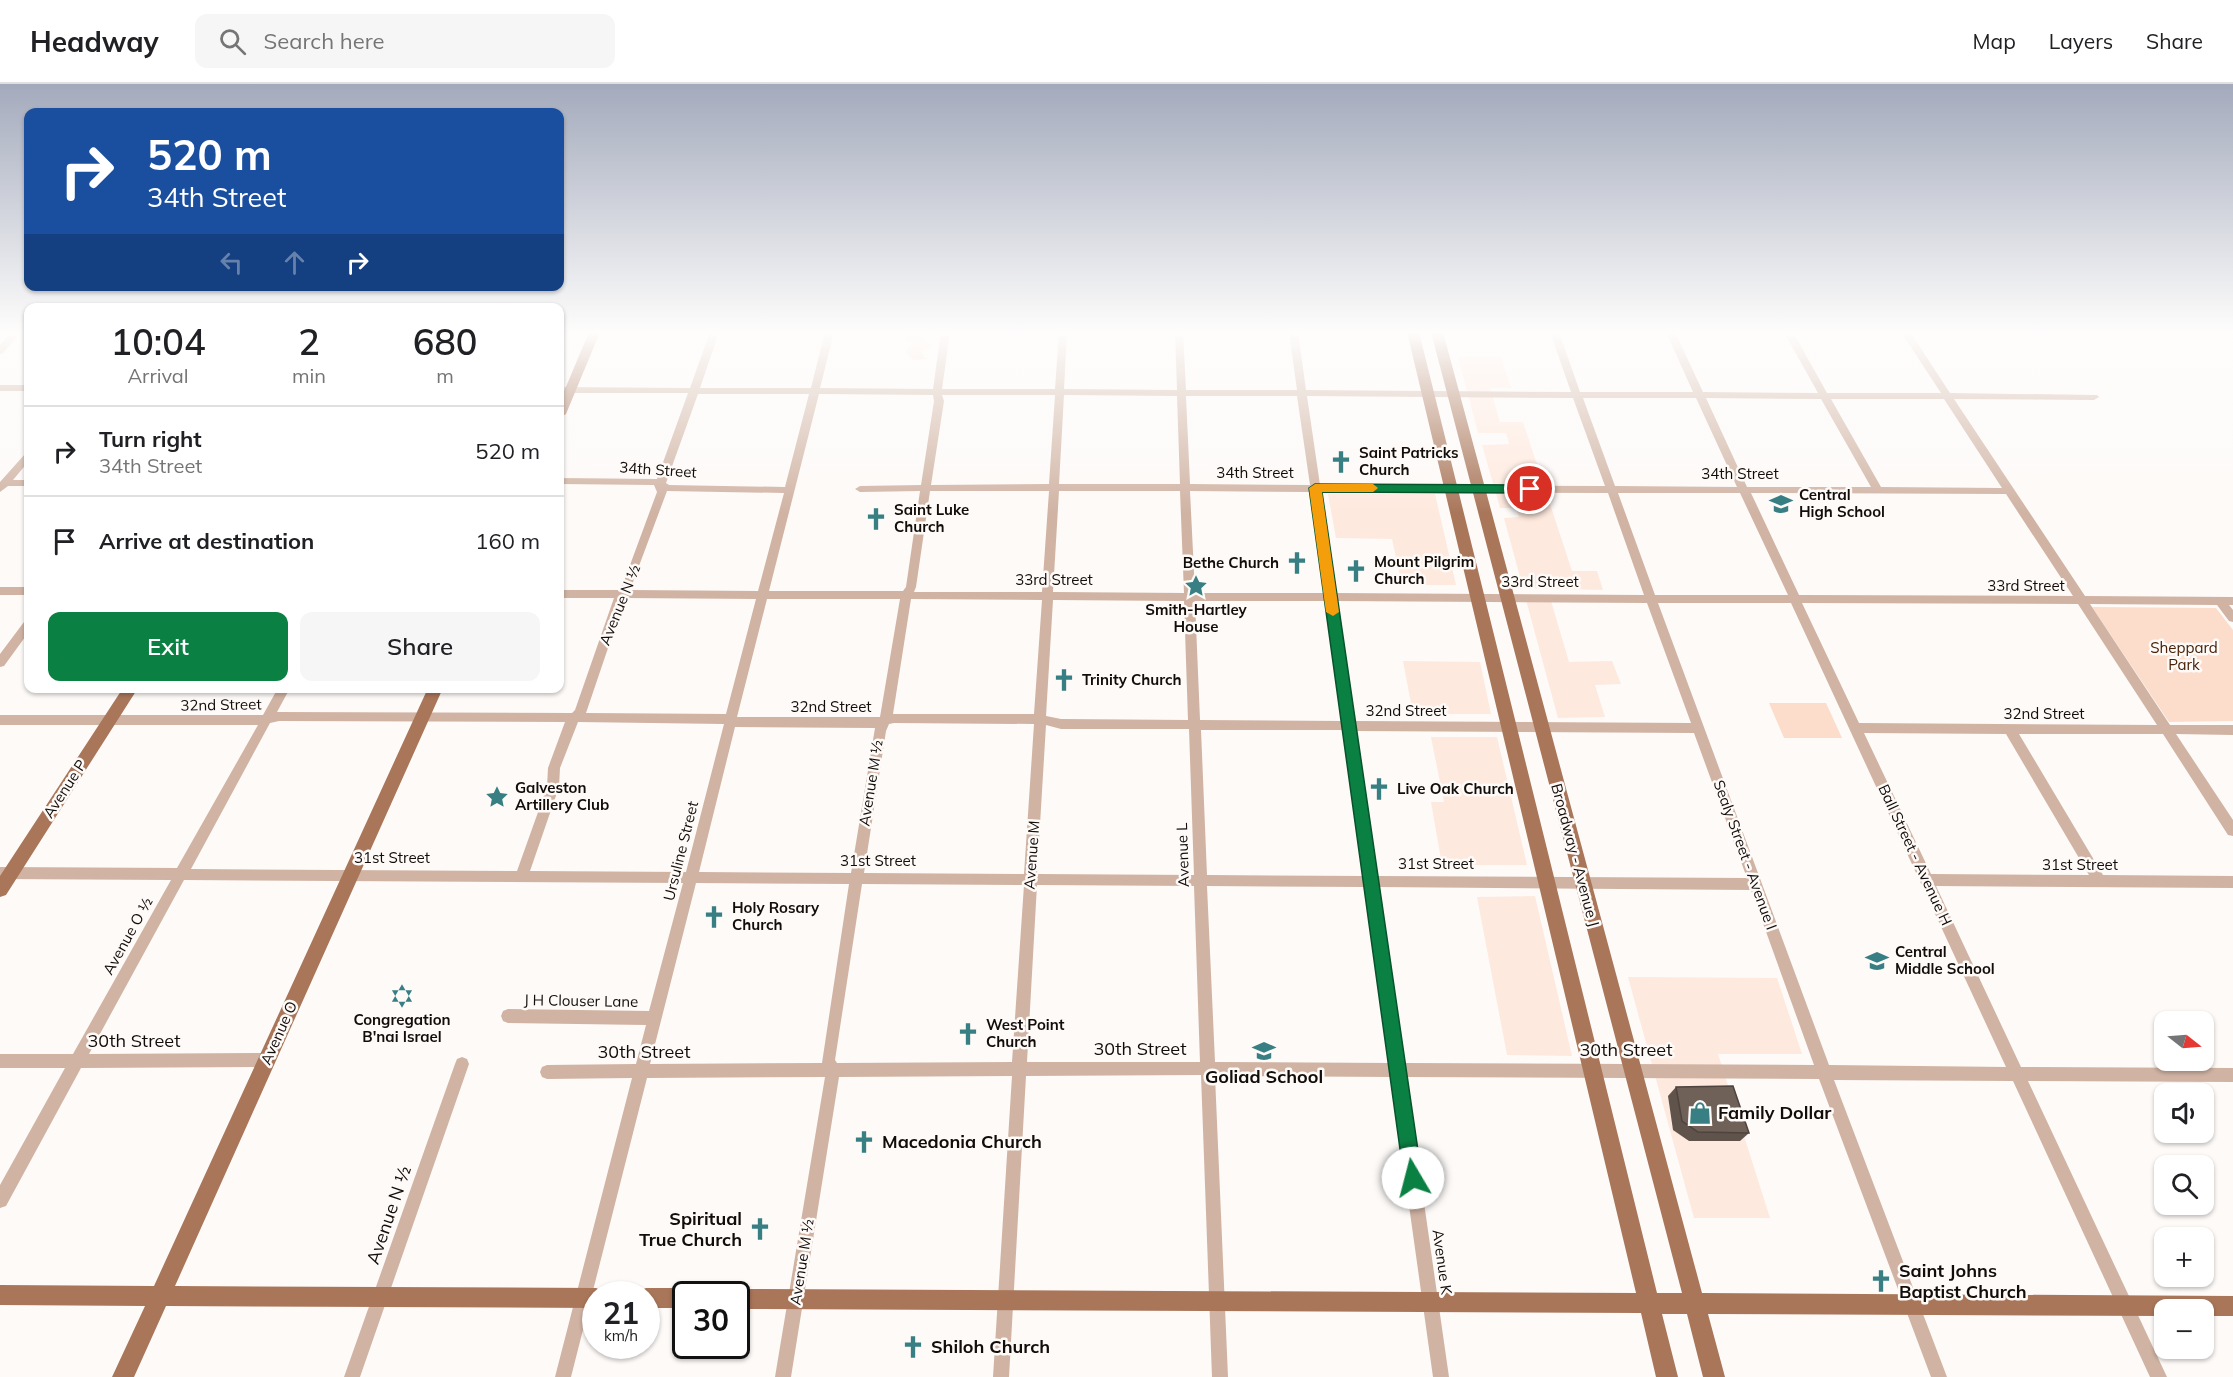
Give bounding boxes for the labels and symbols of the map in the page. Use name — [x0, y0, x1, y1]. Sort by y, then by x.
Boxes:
place label: Saint Patricks Church — [1359, 443, 1458, 479]
church icon: Saint Patricks Church — [1328, 449, 1354, 475]
street label: 34th Street — [619, 457, 697, 482]
street label: 34th Street — [1216, 463, 1294, 482]
pin — [1504, 463, 1555, 514]
street label: 34th Street — [1701, 464, 1779, 483]
place label: Central High School — [1799, 485, 1885, 521]
school or university icon: Central High School — [1768, 491, 1794, 517]
place label: Saint Luke Church — [894, 500, 969, 536]
church icon: Saint Luke Church — [863, 506, 889, 532]
church icon: Bethe Church — [1284, 550, 1310, 576]
place label: Mount Pilgrim Church — [1374, 552, 1474, 588]
place label: Bethe Church — [1183, 553, 1279, 572]
church icon: Mount Pilgrim Church — [1343, 558, 1369, 584]
street label: Avenue N ½ — [595, 562, 644, 648]
street label: 33rd Street — [1015, 570, 1093, 589]
street label: 33rd Street — [1501, 572, 1579, 591]
place icon: Smith-Hartley House — [1183, 573, 1209, 599]
street label: 33rd Street — [1987, 576, 2065, 595]
place label: Smith-Hartley House — [1145, 600, 1248, 636]
park label: Sheppard Park — [2150, 638, 2218, 674]
church icon: Trinity Church — [1051, 667, 1077, 693]
place label: Trinity Church — [1082, 670, 1182, 689]
street label: 32nd Street — [180, 694, 262, 715]
street label: 32nd Street — [790, 697, 872, 716]
street label: 32nd Street — [1365, 701, 1447, 720]
street label: 32nd Street — [2003, 704, 2085, 723]
street label: Avenue M ½ — [854, 738, 887, 827]
street label: Avenue P — [39, 756, 91, 822]
church icon: Live Oak Church — [1366, 776, 1392, 802]
street label: Sealy Street - Avenue I — [1710, 777, 1781, 932]
place label: Galveston Artillery Club — [515, 778, 609, 814]
place label: Live Oak Church — [1397, 779, 1514, 798]
street label: Broadway - Avenue J — [1547, 781, 1604, 928]
street label: Ball Street - Avenue H — [1874, 781, 1957, 928]
place icon: Galveston Artillery Club — [484, 784, 510, 810]
street label: Ursuline Street — [659, 799, 702, 903]
street label: Avenue M — [1020, 820, 1043, 890]
street label: Avenue L — [1172, 823, 1193, 888]
street label: 31st Street — [354, 848, 430, 867]
street label: 31st Street — [840, 851, 916, 870]
street label: 31st Street — [1398, 854, 1474, 873]
street label: 31st Street — [2042, 855, 2118, 874]
street label: Avenue O ½ — [98, 894, 157, 978]
place label: Holy Rosary Church — [732, 898, 820, 934]
church icon: Holy Rosary Church — [701, 904, 727, 930]
place label: Central Middle School — [1895, 942, 1995, 978]
school or university icon: Central Middle School — [1864, 948, 1890, 974]
synagogue icon: Congregation B'nai Israel — [389, 983, 415, 1009]
street label: J H Clouser Lane — [524, 990, 638, 1011]
street label: Avenue O — [256, 998, 301, 1068]
place label: Congregation B'nai Israel — [353, 1010, 451, 1046]
north arrow — [2154, 1011, 2214, 1071]
place label: West Point Church — [986, 1015, 1065, 1051]
church icon: West Point Church — [955, 1021, 981, 1047]
street label: 30th Street — [88, 1029, 180, 1052]
street label: 30th Street — [1094, 1037, 1186, 1060]
school or university icon: Goliad School — [1251, 1038, 1277, 1064]
street label: 30th Street — [1580, 1038, 1672, 1061]
street label: 30th Street — [598, 1040, 690, 1063]
place label: Goliad School — [1205, 1065, 1323, 1088]
shop icon: Family Dollar — [1687, 1100, 1713, 1126]
place label: Family Dollar — [1718, 1101, 1832, 1124]
church icon: Macedonia Church — [851, 1129, 877, 1155]
place label: Macedonia Church — [882, 1130, 1042, 1153]
position arrow — [1381, 1146, 1445, 1210]
street label: Avenue N ½ — [361, 1163, 416, 1267]
place label: Spiritual True Church — [639, 1207, 742, 1251]
church icon: Spiritual True Church — [747, 1216, 773, 1242]
street label: Avenue M ½ — [785, 1217, 818, 1306]
street label: Avenue K — [1429, 1228, 1457, 1296]
place label: Saint Johns Baptist Church — [1899, 1259, 2027, 1303]
church icon: Saint Johns Baptist Church — [1868, 1268, 1894, 1294]
speed limit sign: 30 — [672, 1281, 750, 1359]
church icon: Shiloh Church — [900, 1334, 926, 1360]
place label: Shiloh Church — [931, 1335, 1050, 1358]

